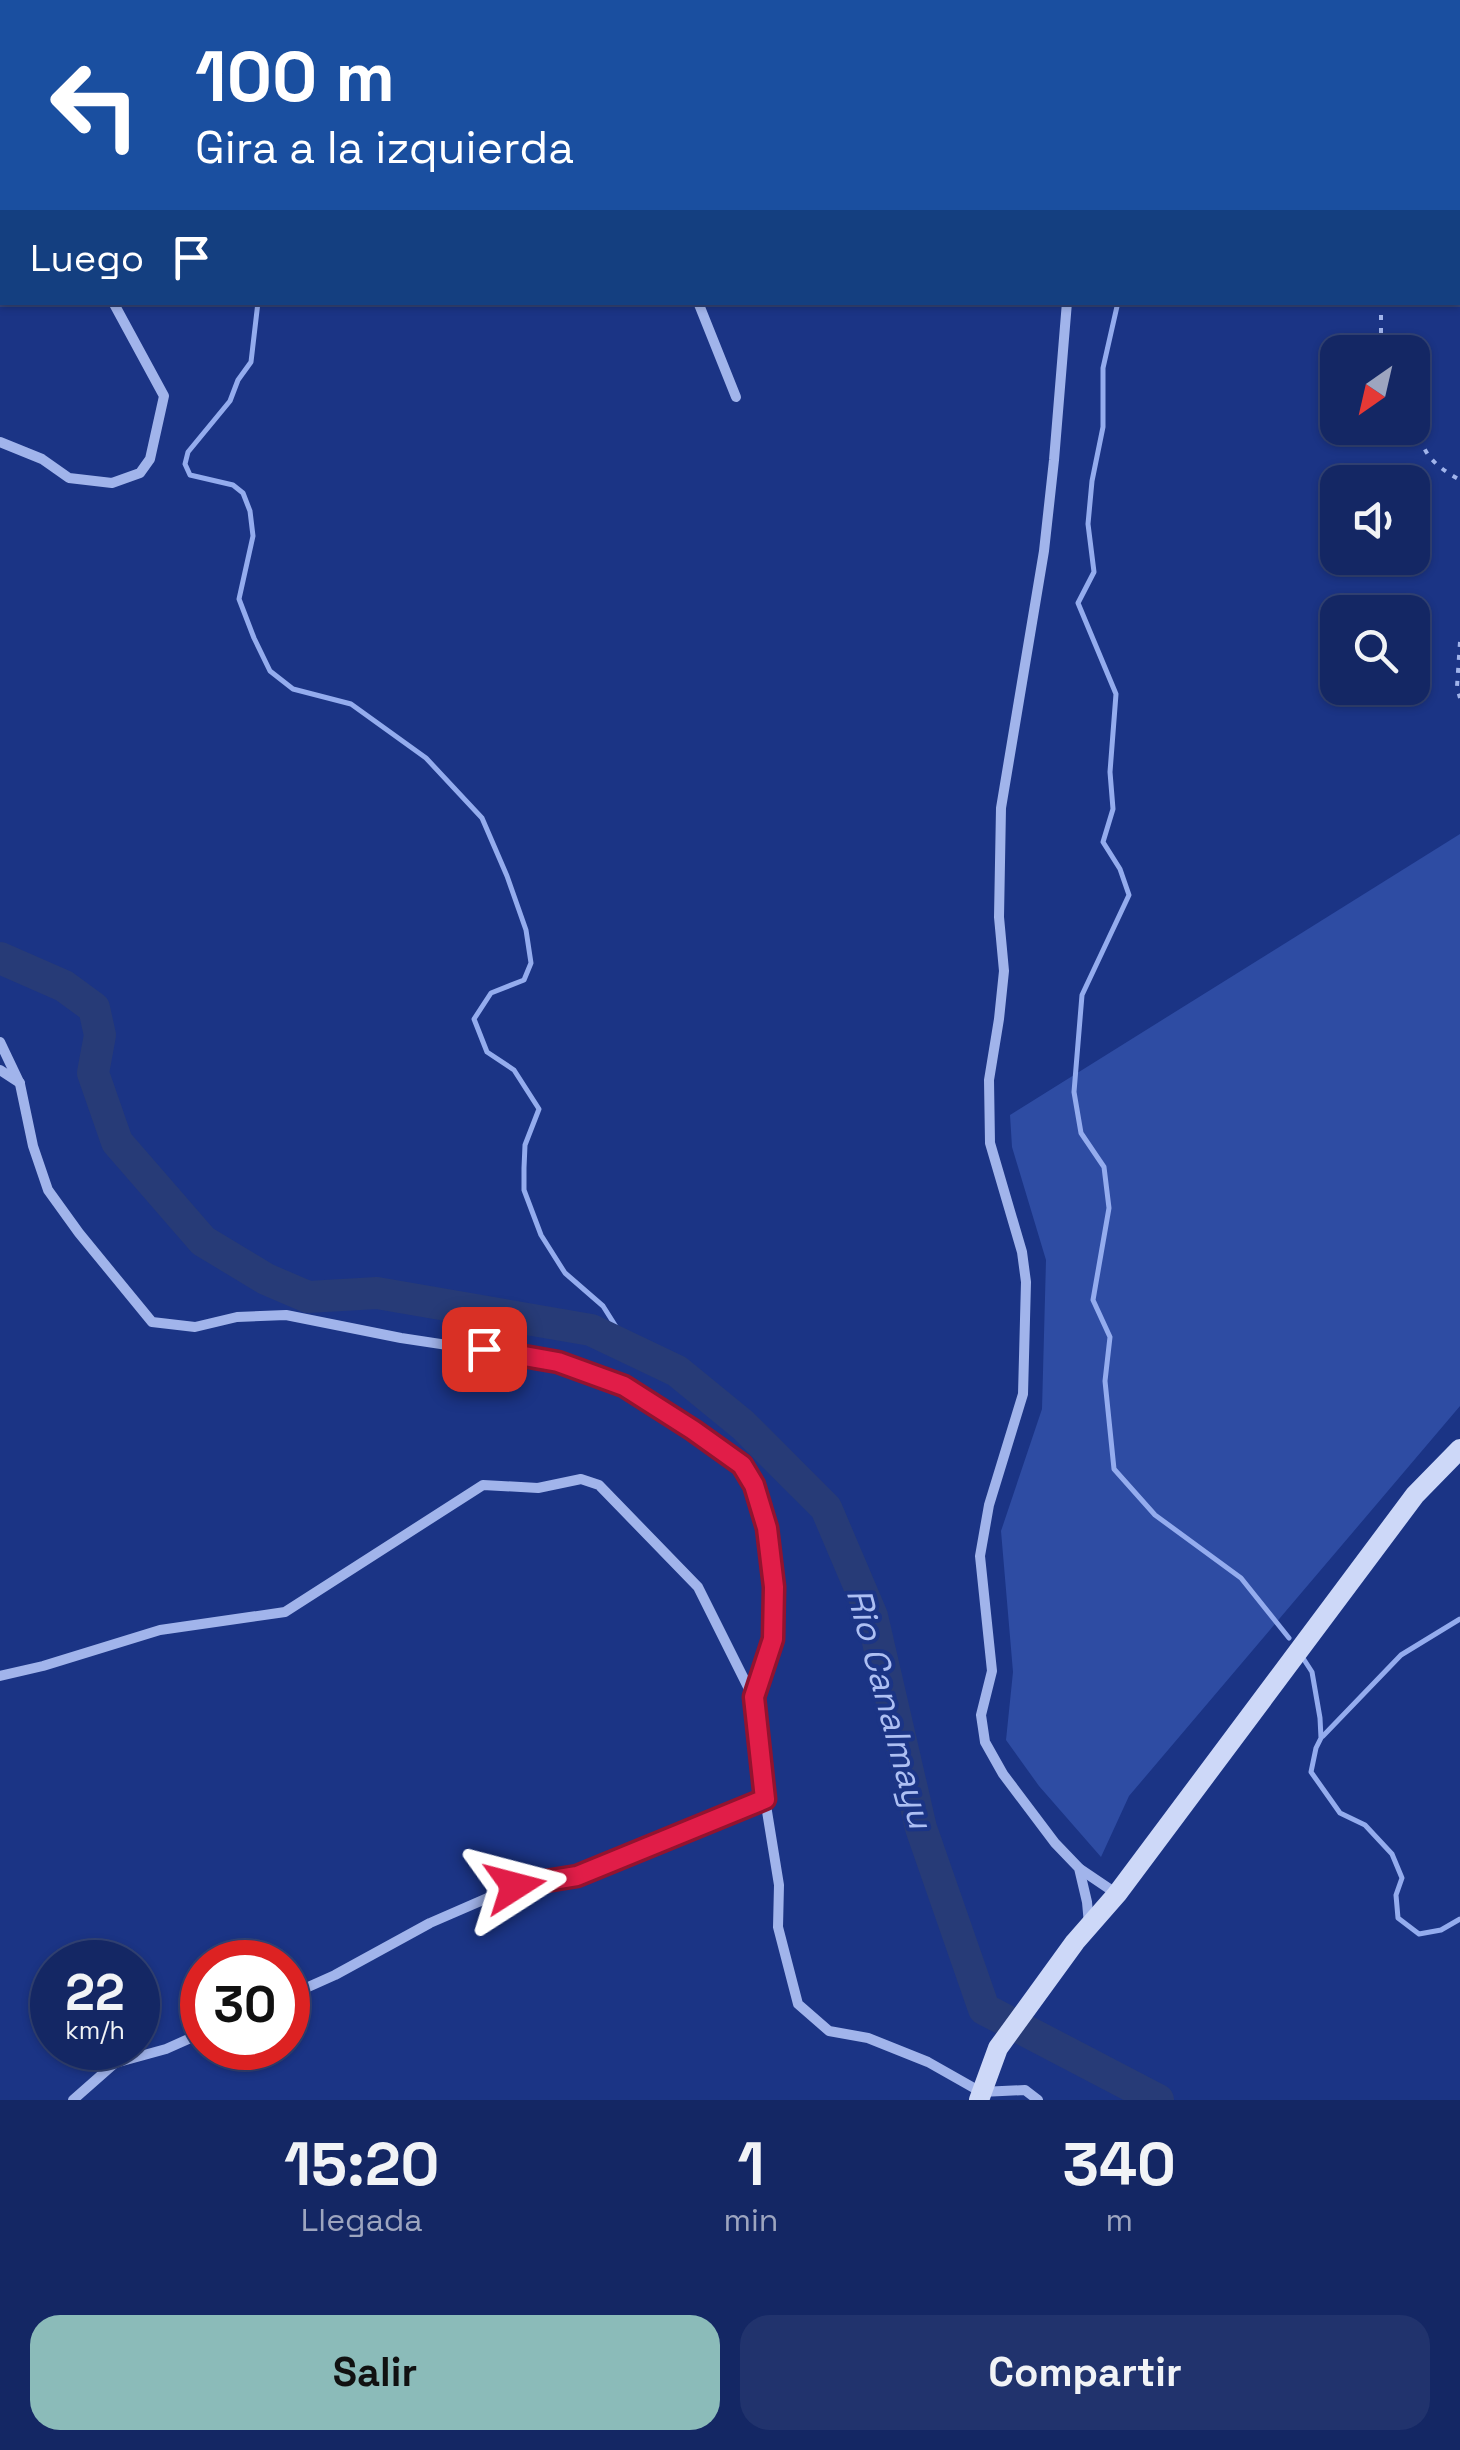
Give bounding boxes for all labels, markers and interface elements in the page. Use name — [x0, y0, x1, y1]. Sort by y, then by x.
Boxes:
text: 100 m — [195, 32, 395, 121]
icon: left — [30, 40, 160, 170]
text: Gira a la izquierda — [195, 119, 574, 176]
icon: arrive — [164, 230, 219, 285]
text: Luego — [30, 234, 144, 282]
north arrow — [1320, 335, 1430, 445]
map controls — [1320, 335, 1430, 705]
button: sound — [1320, 465, 1430, 575]
button: search — [1320, 595, 1430, 705]
pin — [442, 1307, 527, 1392]
icon: arrive — [457, 1322, 512, 1377]
water label: Rio Canalmayu — [837, 1583, 944, 1834]
position arrow — [463, 1834, 567, 1938]
speed limit sign: 30 — [180, 1940, 310, 2070]
text: 22 — [65, 1961, 125, 2025]
text: km/h — [65, 2014, 125, 2046]
text: 15:20 — [284, 2126, 440, 2203]
text: 1 — [737, 2126, 765, 2203]
text: 340 — [1062, 2126, 1176, 2203]
text: Llegada — [301, 2200, 423, 2240]
text: min — [724, 2200, 778, 2240]
text: m — [1105, 2200, 1133, 2240]
button: Salir — [30, 2315, 720, 2430]
button: Compartir — [740, 2315, 1430, 2430]

